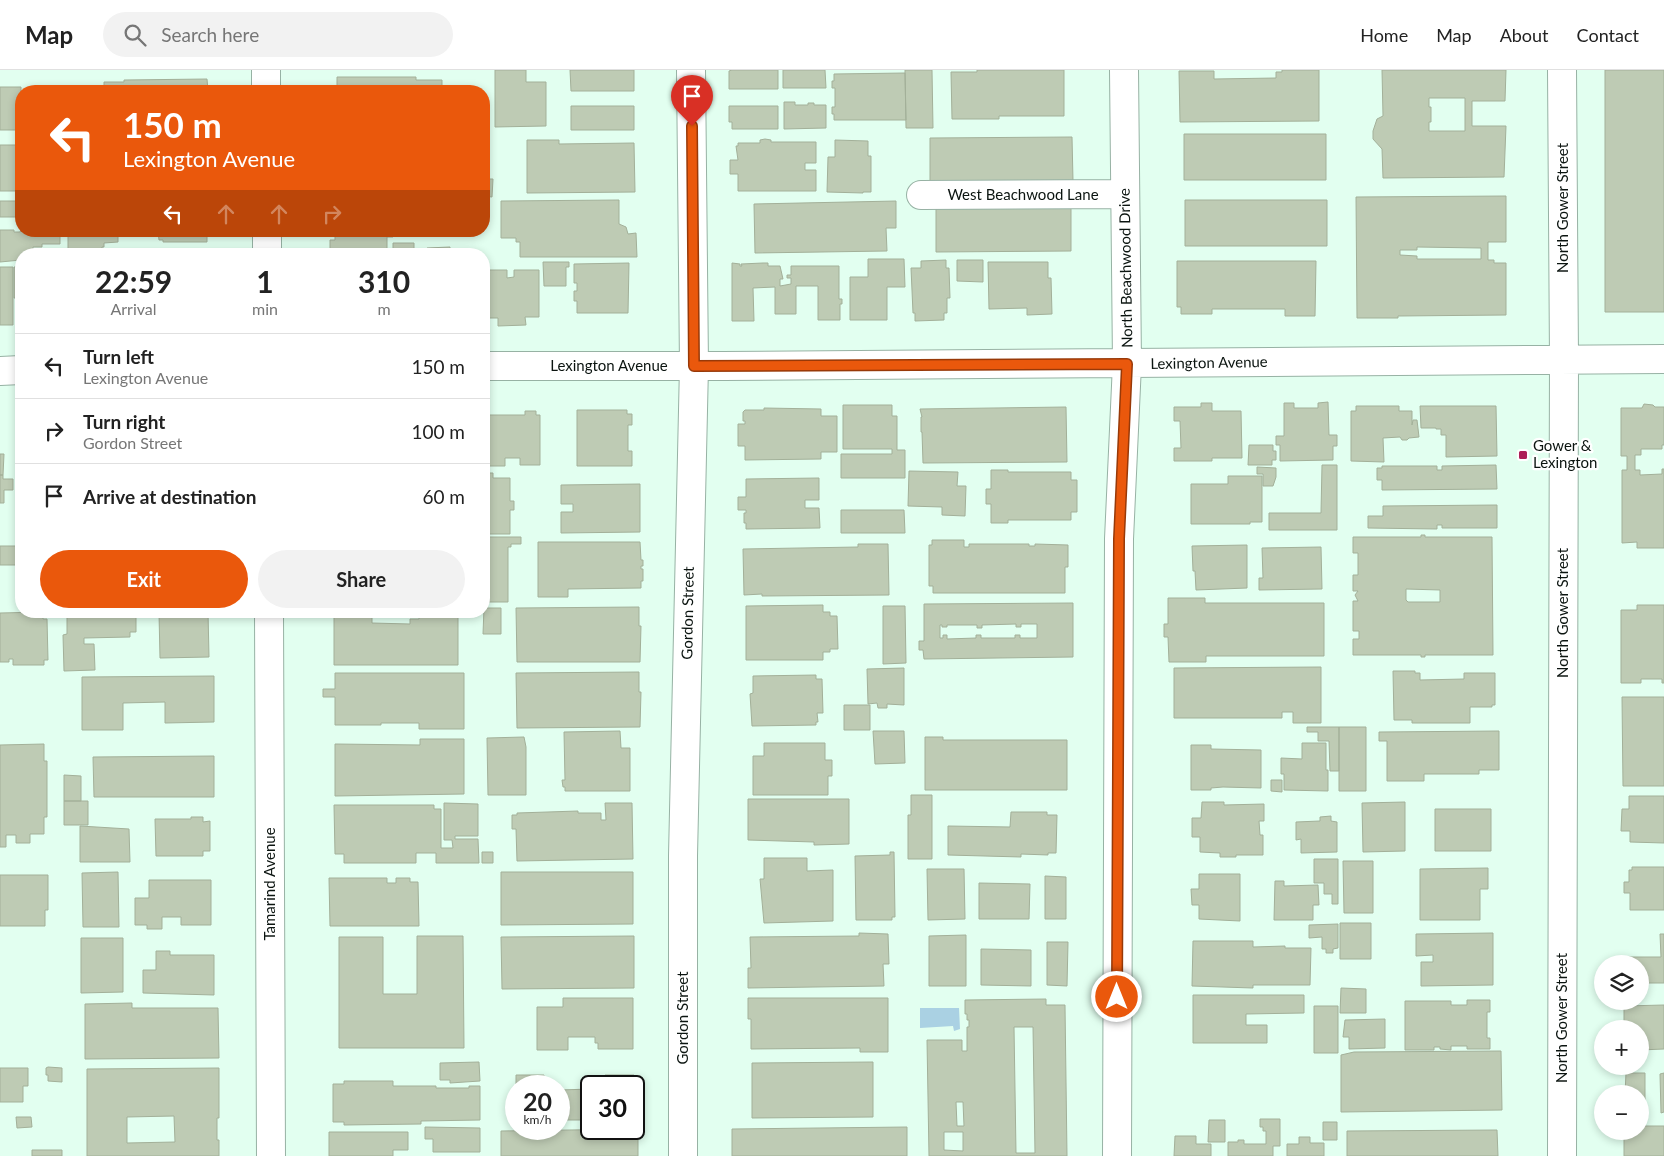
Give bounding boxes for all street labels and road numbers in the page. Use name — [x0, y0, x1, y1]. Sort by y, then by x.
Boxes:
street label: North Gower Street — [1553, 142, 1571, 273]
street label: West Beachwood Lane — [947, 185, 1099, 203]
street label: North Beachwood Drive — [1115, 188, 1135, 348]
street label: Lexington Avenue — [1150, 352, 1268, 372]
street label: Lexington Avenue — [550, 356, 668, 374]
street label: North Gower Street — [1553, 547, 1571, 678]
street label: Gordon Street — [677, 566, 697, 660]
street label: Tamarind Avenue — [260, 827, 278, 941]
street label: North Gower Street — [1552, 952, 1570, 1083]
street label: Gordon Street — [673, 971, 691, 1065]

